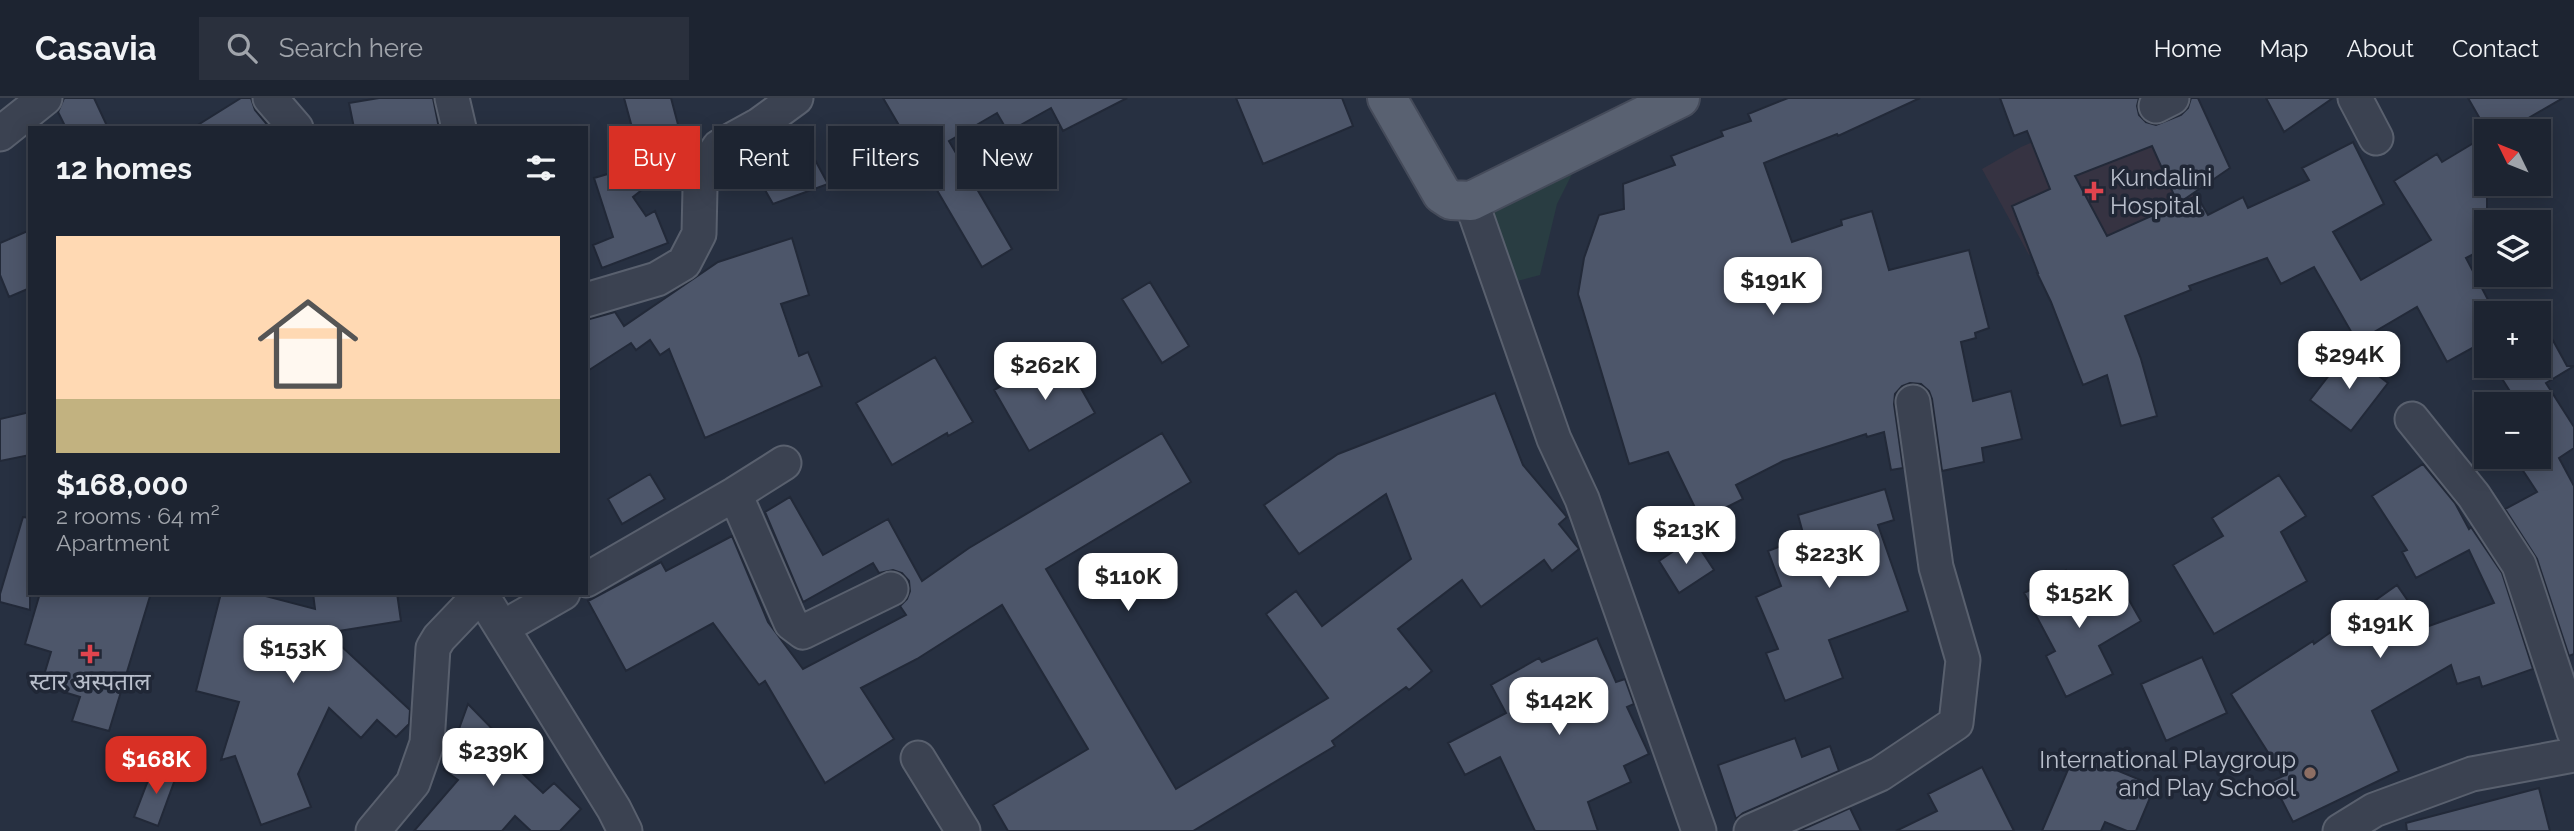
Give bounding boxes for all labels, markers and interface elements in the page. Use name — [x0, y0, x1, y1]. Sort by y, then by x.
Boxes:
search box — [199, 17, 689, 80]
text: Casavia — [35, 29, 157, 68]
icon: search — [223, 29, 261, 67]
text: Search here — [279, 33, 423, 63]
text: Home — [2154, 34, 2222, 63]
text: Map — [2260, 34, 2308, 63]
text: About — [2346, 34, 2414, 63]
text: Contact — [2452, 34, 2539, 63]
north arrow — [2474, 119, 2552, 196]
map controls — [2474, 119, 2551, 469]
chip: Buy — [609, 126, 700, 189]
chip: Rent — [714, 126, 814, 189]
chip: Filters — [828, 126, 943, 189]
chip: New — [957, 126, 1057, 189]
icon: filters — [522, 149, 560, 187]
text: 12 homes — [56, 151, 192, 186]
place label: Kundalini Hospital — [2110, 163, 2212, 220]
marker: Kundalini Hospital — [2084, 181, 2104, 201]
button: layers — [2474, 210, 2551, 287]
pin: $191K — [1724, 258, 1822, 317]
text: $191K — [1740, 266, 1806, 293]
icon: home — [245, 281, 371, 407]
button: + — [2474, 301, 2551, 378]
pin: $294K — [2300, 331, 2398, 391]
text: $294K — [2314, 340, 2384, 367]
pin: $262K — [996, 342, 1094, 402]
text: $262K — [1010, 351, 1080, 378]
button: − — [2474, 392, 2551, 469]
text: $168,000 — [56, 467, 188, 502]
text: 2 rooms · 64 m² — [56, 502, 220, 529]
pin: $213K — [1637, 506, 1735, 566]
text: $213K — [1652, 515, 1720, 542]
text: Apartment — [56, 529, 170, 556]
pin: $223K — [1780, 531, 1878, 590]
text: $223K — [1795, 539, 1863, 566]
pin: $110K — [1079, 554, 1177, 613]
text: $110K — [1095, 562, 1161, 589]
pin: $152K — [2030, 570, 2128, 630]
text: $152K — [2045, 579, 2113, 606]
pin: $191K — [2331, 601, 2429, 660]
text: $191K — [2347, 609, 2413, 636]
pin: $153K — [244, 626, 342, 685]
text: $153K — [260, 634, 326, 661]
marker: स्टार अस्पताल — [80, 644, 100, 664]
place label: स्टार अस्पताल — [29, 667, 151, 696]
pin: $142K — [1510, 678, 1608, 737]
text: $142K — [1525, 686, 1593, 713]
pin: $239K — [444, 728, 542, 788]
pin: $168K — [107, 736, 205, 796]
text: $239K — [458, 737, 528, 764]
text: $168K — [121, 745, 191, 772]
place label: International Playgroup and Play School — [2039, 745, 2296, 802]
marker: International Playgroup and Play School — [2302, 765, 2318, 781]

